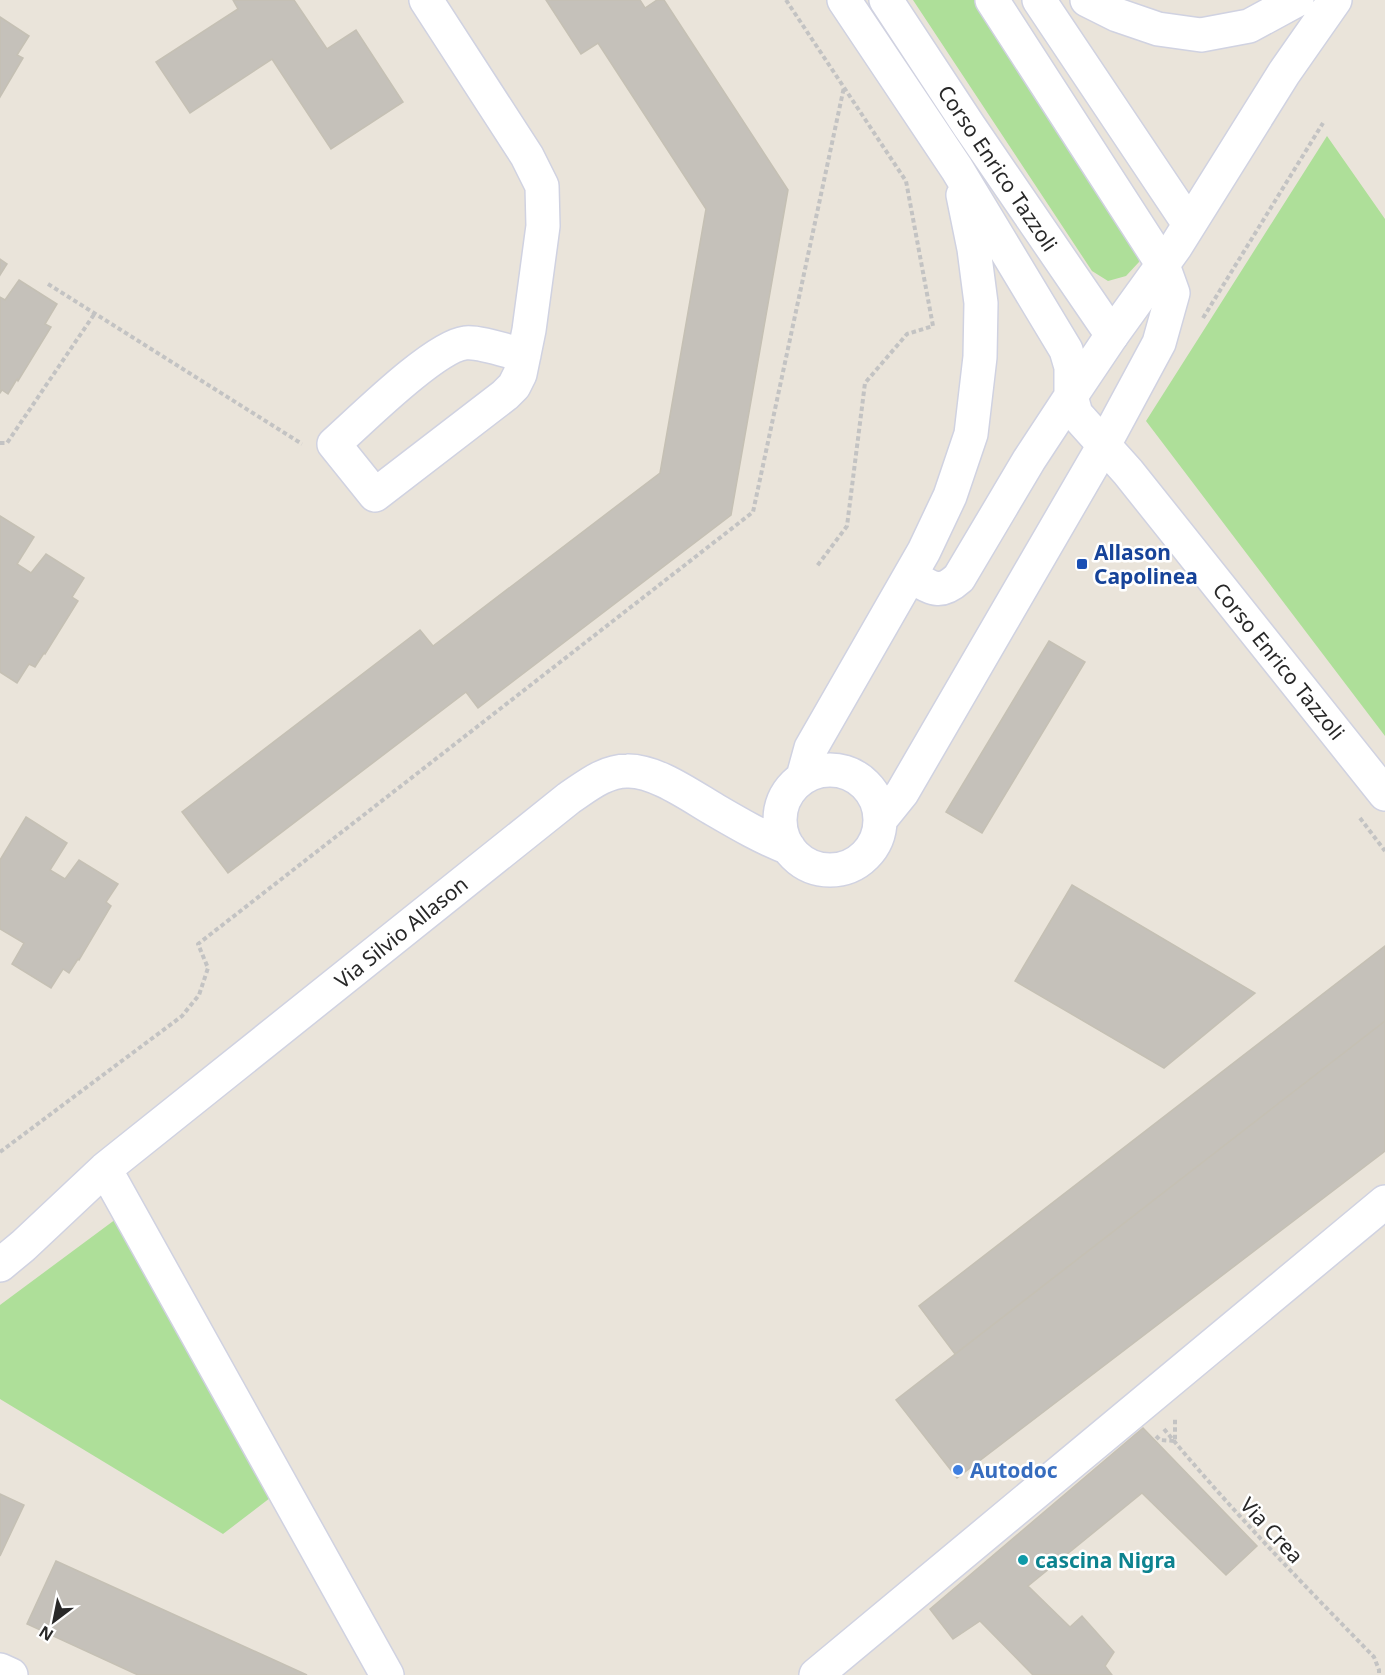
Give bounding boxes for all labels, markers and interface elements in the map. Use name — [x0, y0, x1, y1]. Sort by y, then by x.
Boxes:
street label: Corso Enrico Tazzoli — [932, 79, 1064, 257]
place label: Allason Capolinea — [1094, 538, 1198, 590]
marker: Allason Capolinea — [1075, 557, 1089, 571]
street label: Corso Enrico Tazzoli — [1207, 576, 1351, 746]
street label: Via Silvio Allason — [329, 870, 473, 994]
place label: Autodoc — [970, 1456, 1058, 1484]
marker: Autodoc — [951, 1463, 965, 1477]
street label: Via Crea — [1234, 1491, 1310, 1569]
place label: cascina Nigra — [1035, 1546, 1176, 1574]
marker: cascina Nigra — [1016, 1553, 1030, 1567]
north arrow — [24, 1591, 84, 1651]
text: N — [35, 1621, 57, 1646]

